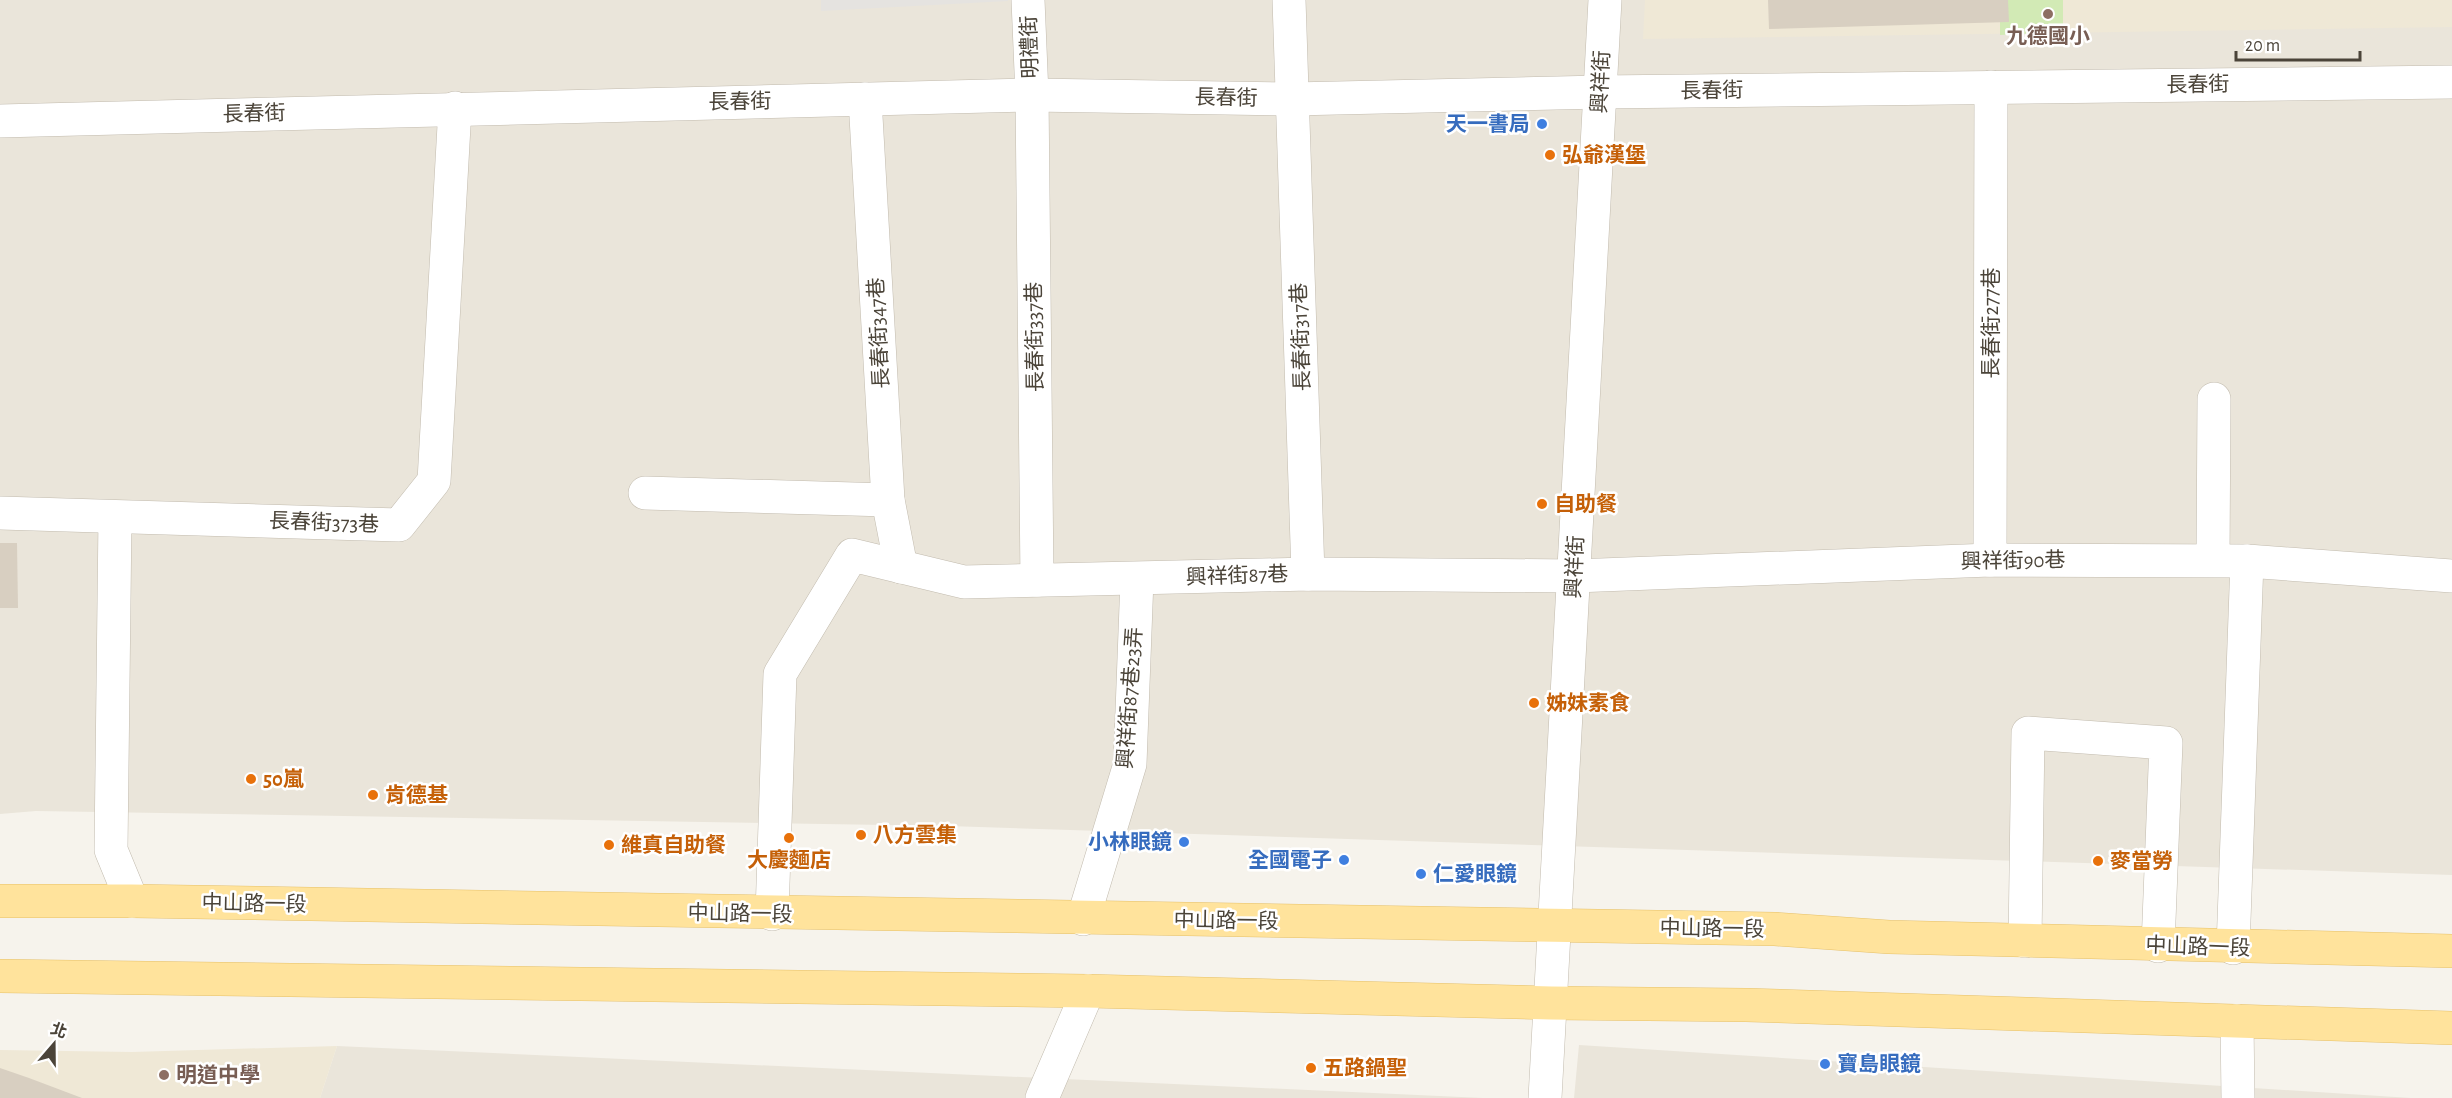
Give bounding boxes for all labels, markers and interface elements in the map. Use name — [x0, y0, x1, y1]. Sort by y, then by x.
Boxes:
marker: 九德國小 — [2041, 7, 2055, 21]
street label: 明禮街 — [1017, 15, 1042, 79]
scale bar — [2236, 24, 2360, 62]
place label: 九德國小 — [2006, 25, 2090, 47]
text: 20 m — [2245, 37, 2280, 55]
street label: 興祥街 — [1588, 50, 1613, 114]
street label: 長春街 — [2166, 73, 2230, 96]
street label: 長春街 — [1680, 79, 1744, 102]
street label: 長春街 — [1194, 86, 1258, 109]
street label: 長春街 — [708, 90, 772, 113]
street label: 長春街 — [222, 101, 286, 126]
place label: 天一書局 — [1446, 113, 1530, 135]
marker: 天一書局 — [1535, 117, 1549, 131]
place label: 弘爺漢堡 — [1562, 143, 1646, 166]
marker: 弘爺漢堡 — [1543, 148, 1557, 162]
street label: 長春街277巷 — [1980, 267, 2002, 379]
street label: 長春街347巷 — [865, 277, 892, 389]
street label: 長春街337巷 — [1023, 282, 1046, 392]
street label: 長春街317巷 — [1288, 282, 1313, 392]
place label: 自助餐 — [1554, 493, 1617, 515]
marker: 自助餐 — [1535, 497, 1549, 511]
street label: 長春街373巷 — [269, 510, 379, 535]
street label: 興祥街 — [1562, 535, 1587, 599]
street label: 興祥街90巷 — [1960, 549, 2066, 572]
street label: 興祥街87巷 — [1185, 563, 1289, 588]
street label: 興祥街87巷23弄 — [1114, 626, 1145, 770]
place label: 姊妹素食 — [1546, 691, 1630, 714]
marker: 姊妹素食 — [1527, 696, 1541, 710]
place label: 50嵐 — [263, 768, 304, 790]
marker: 50嵐 — [244, 772, 258, 786]
place label: 肯德基 — [385, 784, 448, 806]
marker: 肯德基 — [366, 788, 380, 802]
place label: 八方雲集 — [873, 823, 957, 846]
marker: 八方雲集 — [854, 828, 868, 842]
place label: 小林眼鏡 — [1088, 830, 1172, 853]
marker: 大慶麵店 — [782, 831, 796, 845]
place label: 維真自助餐 — [621, 834, 726, 856]
marker: 小林眼鏡 — [1177, 835, 1191, 849]
marker: 維真自助餐 — [602, 838, 616, 852]
place label: 大慶麵店 — [747, 848, 831, 871]
place label: 全國電子 — [1248, 849, 1332, 871]
place label: 麥當勞 — [2110, 850, 2173, 872]
marker: 全國電子 — [1337, 853, 1351, 867]
marker: 麥當勞 — [2091, 854, 2105, 868]
place label: 仁愛眼鏡 — [1433, 862, 1517, 885]
marker: 仁愛眼鏡 — [1414, 867, 1428, 881]
street label: 中山路一段 — [201, 892, 307, 915]
street label: 中山路一段 — [687, 902, 793, 925]
street label: 中山路一段 — [1173, 909, 1279, 932]
street label: 中山路一段 — [1659, 917, 1765, 940]
street label: 中山路一段 — [2145, 934, 2251, 959]
north arrow — [24, 1014, 84, 1074]
text: 北 — [49, 1020, 69, 1041]
place label: 寶島眼鏡 — [1837, 1052, 1921, 1075]
place label: 五路鍋聖 — [1323, 1057, 1407, 1079]
marker: 寶島眼鏡 — [1818, 1057, 1832, 1071]
marker: 五路鍋聖 — [1304, 1061, 1318, 1075]
place label: 明道中學 — [176, 1064, 260, 1086]
marker: 明道中學 — [157, 1068, 171, 1082]

